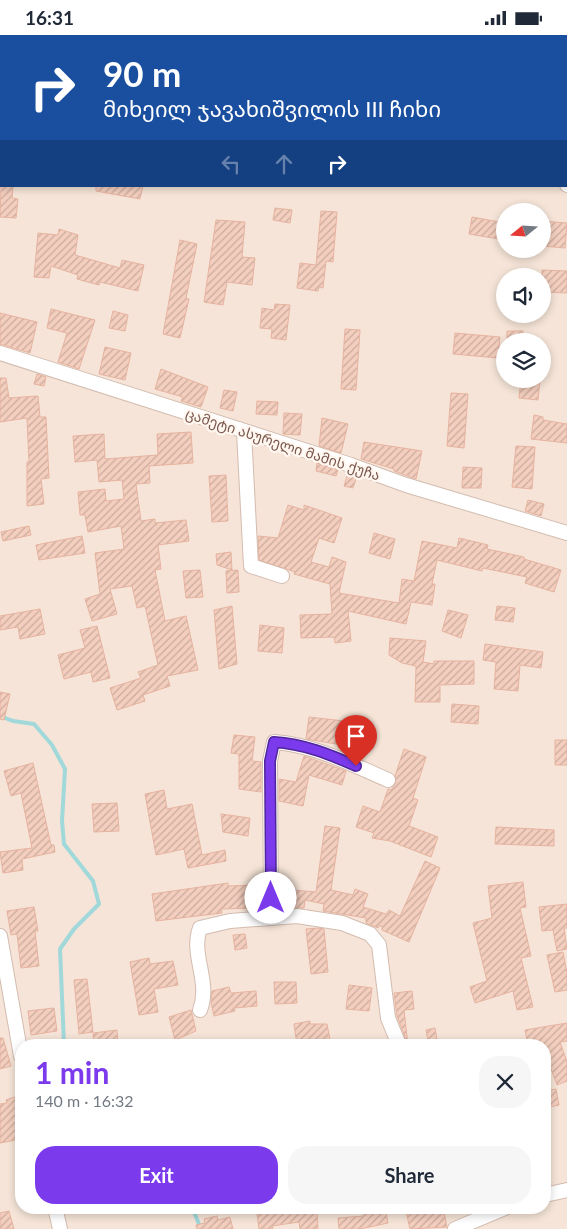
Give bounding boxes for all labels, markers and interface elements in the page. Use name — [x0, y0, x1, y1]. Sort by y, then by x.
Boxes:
text: 16:31 — [25, 6, 74, 29]
text: 90 m — [103, 52, 181, 94]
icon: right — [20, 55, 85, 120]
text: მიხეილ ჯავახიშვილის III ჩიხი — [103, 95, 441, 122]
icon: left — [217, 150, 245, 178]
icon: ahead — [270, 150, 298, 178]
icon: right — [323, 150, 351, 178]
north arrow — [496, 203, 551, 257]
map controls — [496, 203, 551, 388]
button: sound — [496, 268, 551, 323]
button: layers — [496, 333, 551, 388]
street label: ცამეტი ასურელი მამის ქუჩა — [183, 404, 382, 484]
pin — [335, 715, 377, 766]
icon: arrive — [342, 722, 370, 750]
position arrow — [244, 871, 296, 923]
text: 1 min — [35, 1054, 109, 1090]
button: close — [479, 1056, 531, 1108]
text: 140 m · 16:32 — [35, 1091, 134, 1110]
button: Exit — [35, 1146, 278, 1204]
button: Share — [288, 1146, 531, 1204]

